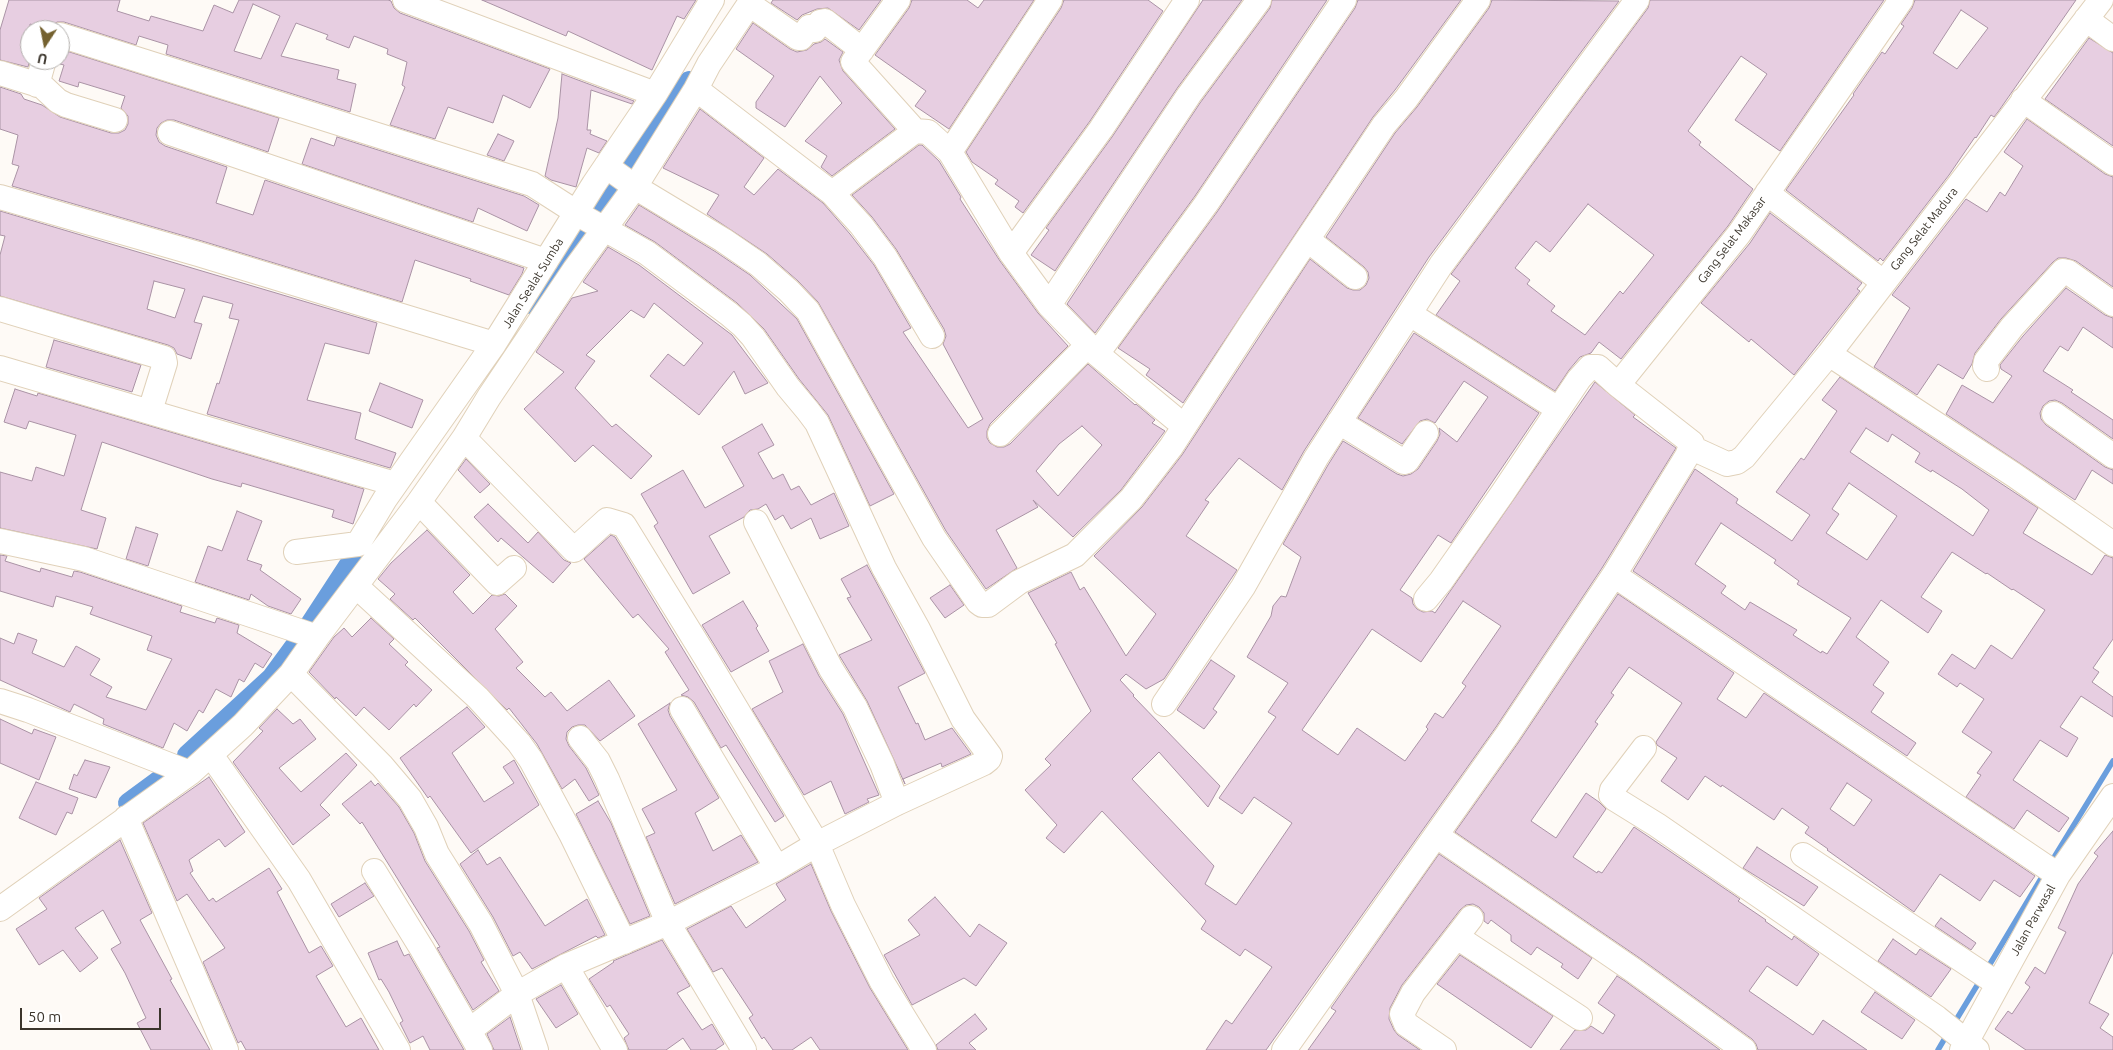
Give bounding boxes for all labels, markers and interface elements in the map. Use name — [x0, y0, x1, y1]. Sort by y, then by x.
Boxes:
north arrow — [20, 20, 70, 70]
text: U — [36, 50, 49, 68]
street label: Gang Selat Madura — [1887, 185, 1961, 273]
street label: Gang Selat Makasar — [1695, 194, 1769, 286]
street label: Jalan Sealat Sumba — [499, 235, 567, 331]
street label: Jalan Parwasal — [2008, 882, 2058, 958]
scale bar — [22, 998, 164, 1030]
text: 50 m — [28, 1008, 61, 1025]

